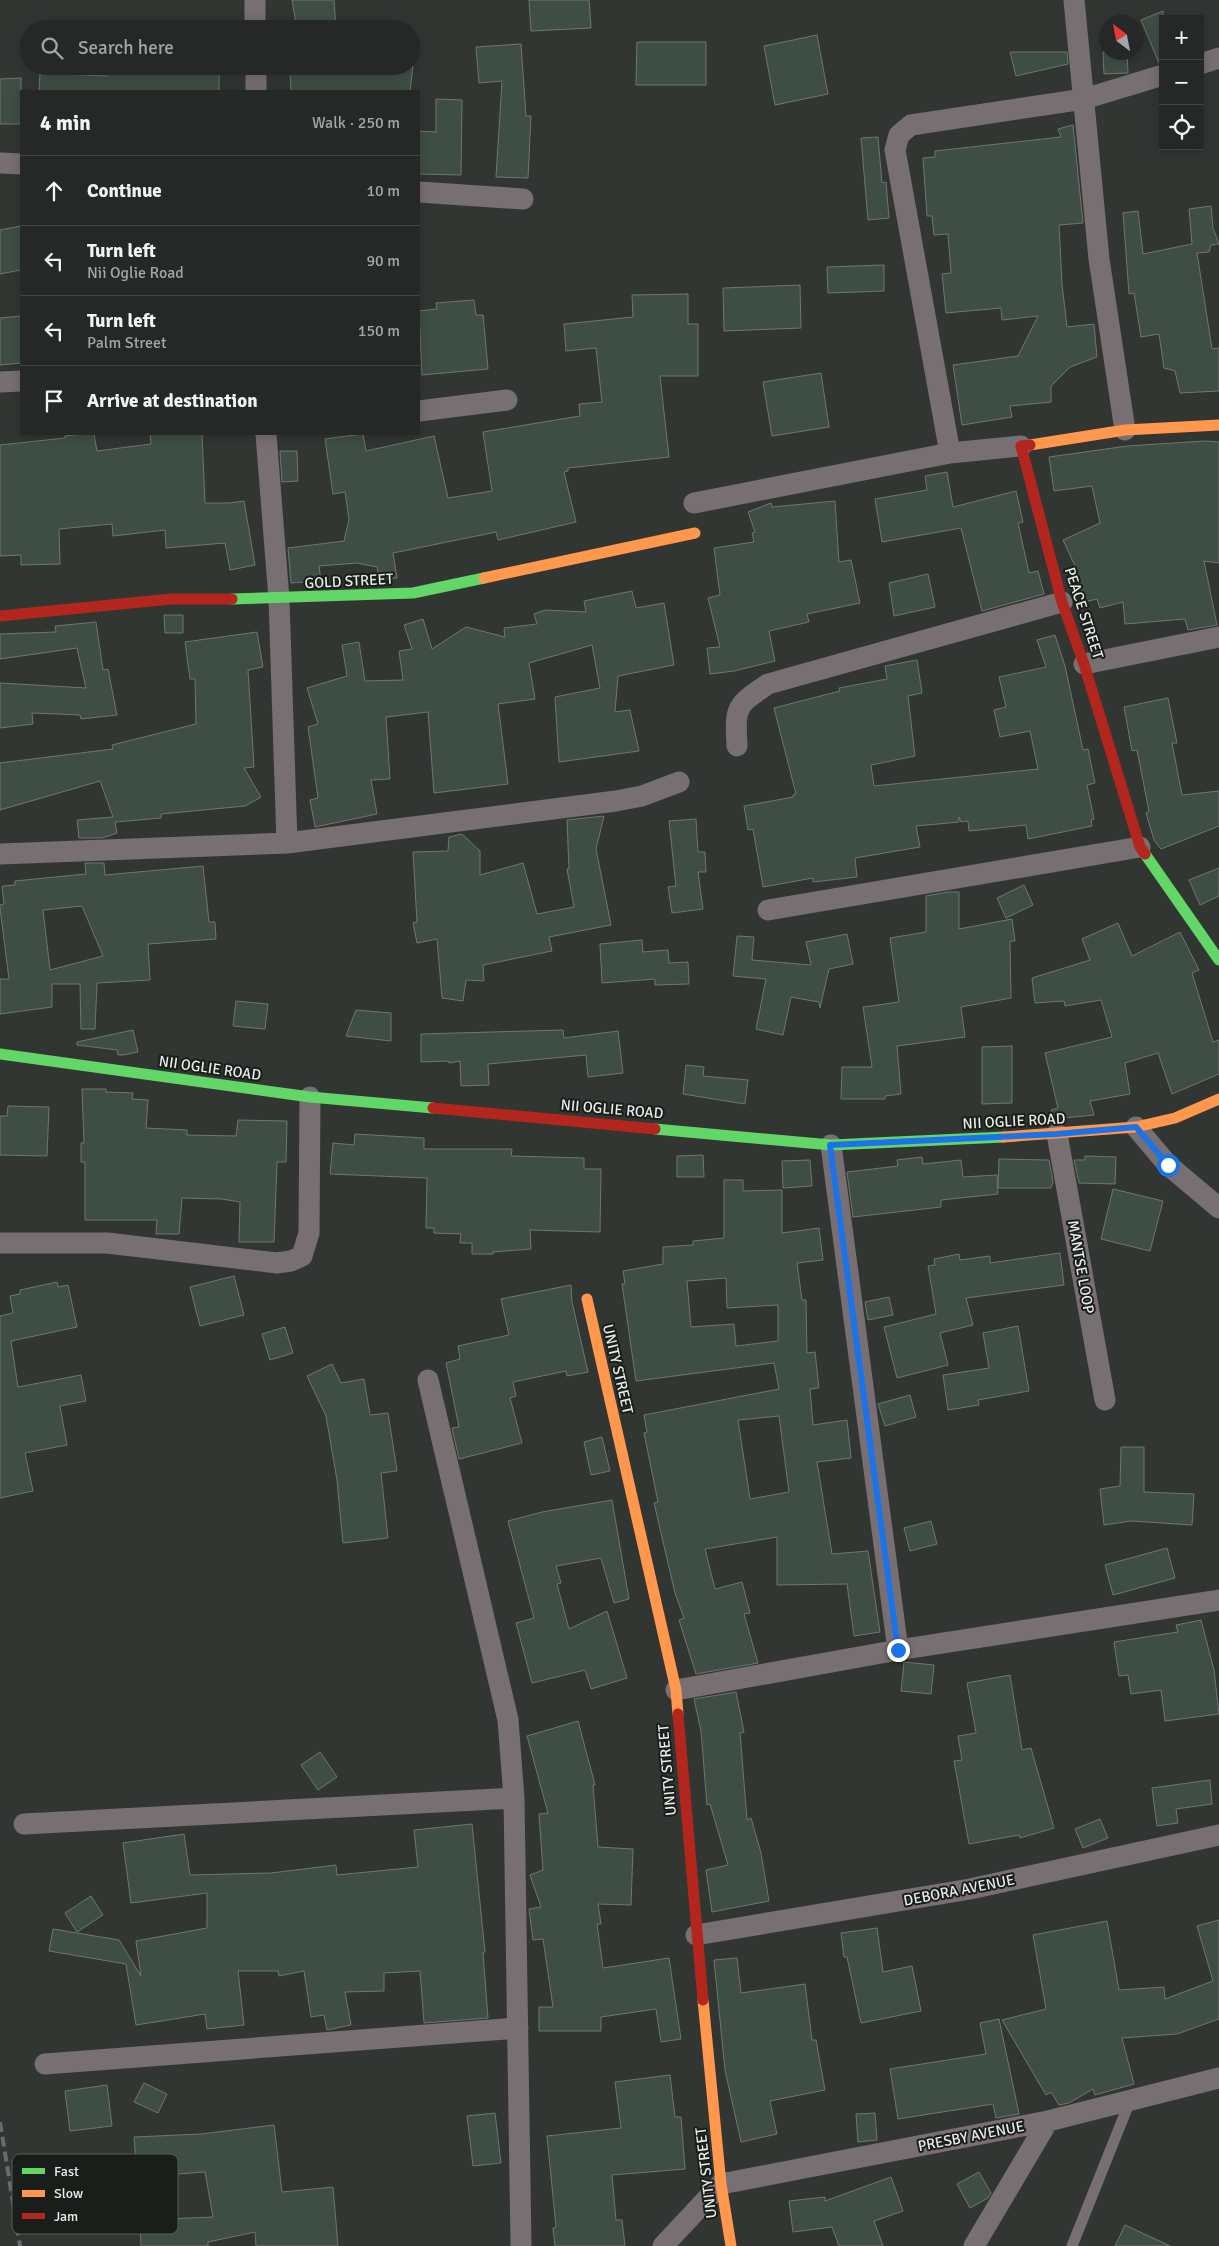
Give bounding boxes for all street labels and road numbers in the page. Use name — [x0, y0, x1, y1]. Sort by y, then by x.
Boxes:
street label: PEACE STREET — [1061, 565, 1108, 662]
street label: GOLD STREET — [304, 570, 394, 592]
street label: NII OGLIE ROAD — [158, 1052, 262, 1084]
street label: NII OGLIE ROAD — [560, 1096, 664, 1122]
street label: NII OGLIE ROAD — [962, 1109, 1066, 1133]
street label: MANTSE LOOP — [1064, 1219, 1098, 1315]
street label: UNITY STREET — [599, 1322, 637, 1416]
street label: UNITY STREET — [654, 1723, 680, 1816]
street label: DEBORA AVENUE — [902, 1870, 1016, 1910]
street label: PRESBY AVENUE — [916, 2117, 1026, 2155]
street label: UNITY STREET — [691, 2126, 721, 2220]

